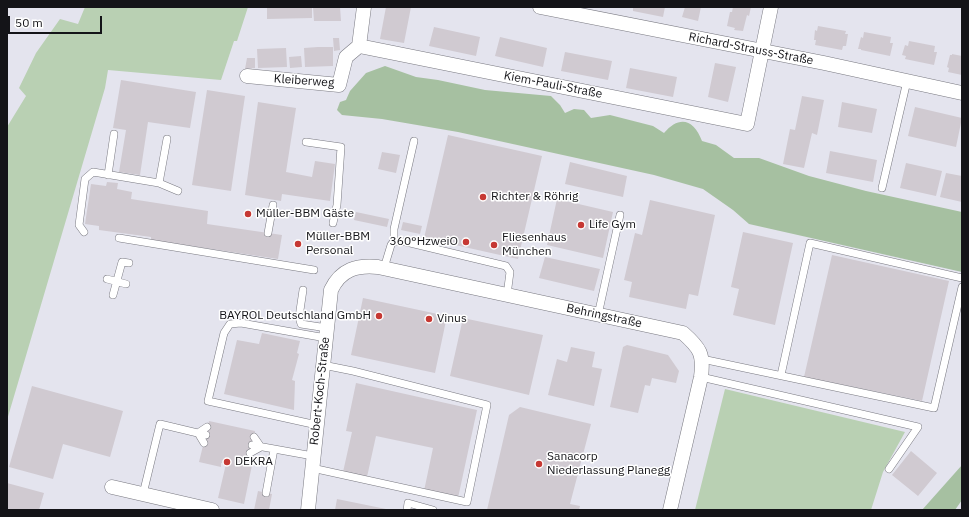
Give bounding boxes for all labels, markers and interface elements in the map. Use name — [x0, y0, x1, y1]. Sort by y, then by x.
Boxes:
scale bar — [10, 8, 104, 34]
text: 50 m — [15, 15, 43, 30]
street label: Richard-Strauss-Straße — [687, 30, 815, 68]
street label: Kiem-Pauli-Straße — [503, 68, 603, 102]
street label: Kleiberweg — [273, 72, 335, 90]
place label: Richter & Röhrig — [491, 190, 578, 204]
marker: Richter & Röhrig — [478, 192, 488, 202]
place label: Müller-BBM Gäste — [256, 207, 354, 221]
marker: Müller-BBM Gäste — [243, 209, 253, 219]
place label: Life Gym — [589, 218, 636, 232]
marker: Life Gym — [576, 220, 586, 230]
place label: Müller-BBM Personal — [306, 230, 370, 258]
place label: Fliesenhaus München — [502, 231, 567, 259]
place label: 360°HzweiO — [389, 235, 458, 249]
marker: 360°HzweiO — [461, 237, 471, 247]
marker: Müller-BBM Personal — [293, 239, 303, 249]
marker: Fliesenhaus München — [489, 240, 499, 250]
street label: Behringstraße — [565, 301, 643, 331]
place label: BAYROL Deutschland GmbH — [219, 309, 371, 323]
marker: BAYROL Deutschland GmbH — [374, 311, 384, 321]
place label: Vinus — [437, 312, 467, 326]
marker: Vinus — [424, 314, 434, 324]
street label: Robert-Koch-Straße — [307, 336, 333, 446]
place label: Sanacorp Niederlassung Planegg — [547, 450, 670, 478]
place label: DEKRA — [235, 455, 273, 469]
marker: DEKRA — [222, 457, 232, 467]
marker: Sanacorp Niederlassung Planegg — [534, 459, 544, 469]

